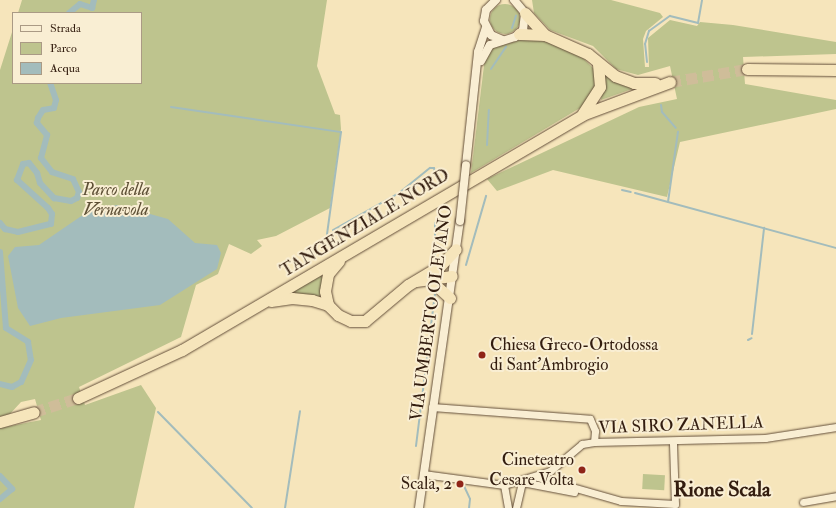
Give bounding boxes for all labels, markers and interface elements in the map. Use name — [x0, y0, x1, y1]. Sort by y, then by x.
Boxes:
legend — [12, 12, 142, 84]
text: Strada — [50, 21, 81, 36]
text: Parco — [50, 41, 77, 56]
text: Acqua — [50, 61, 80, 76]
street label: TANGENZIALE NORD — [277, 165, 453, 281]
park label: Parco della Vernavola — [82, 180, 150, 220]
street label: VIA UMBERTO OLEVANO — [406, 204, 456, 422]
place label: Chiesa Greco-Ortodossa di Sant’Ambrogio — [490, 335, 658, 375]
marker: Chiesa Greco-Ortodossa di Sant’Ambrogio — [477, 350, 487, 360]
street label: VIA SIRO ZANELLA — [598, 412, 764, 438]
place label: Cineteatro Cesare Volta — [489, 450, 574, 490]
marker: Cineteatro Cesare Volta — [577, 465, 587, 475]
place label: Scala, 2 — [401, 474, 452, 494]
district label: Rione Scala — [673, 477, 771, 503]
marker: Scala, 2 — [455, 479, 465, 489]

